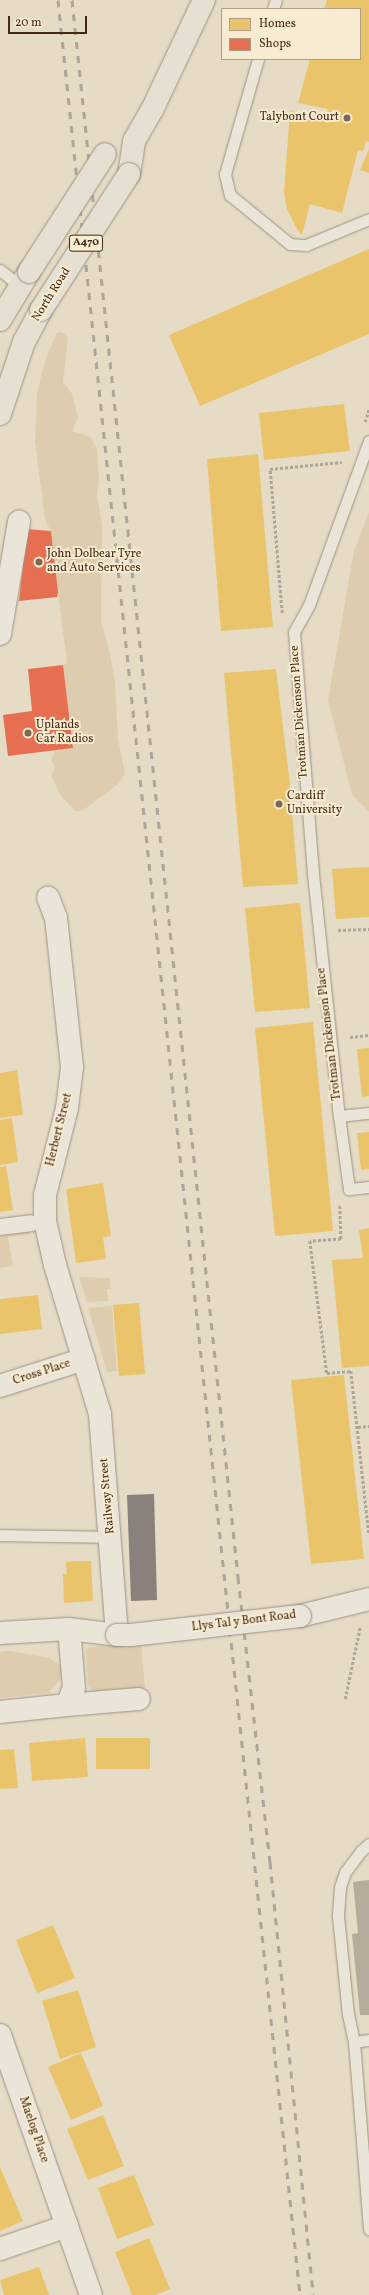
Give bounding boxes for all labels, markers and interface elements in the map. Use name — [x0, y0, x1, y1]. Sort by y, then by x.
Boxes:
scale bar — [10, 8, 89, 34]
legend — [221, 8, 361, 60]
text: 20 m — [15, 15, 42, 31]
text: Homes — [259, 16, 296, 32]
text: Shops — [259, 36, 291, 52]
place label: Talybont Court — [260, 111, 339, 125]
marker: Talybont Court — [342, 113, 352, 123]
road number: A470 — [68, 234, 104, 252]
street label: North Road — [30, 265, 74, 325]
place label: John Dolbear Tyre and Auto Services — [47, 548, 142, 576]
marker: John Dolbear Tyre and Auto Services — [34, 557, 44, 567]
street label: Trotman Dickenson Place — [288, 645, 312, 779]
place label: Uplands Car Radios — [36, 719, 93, 747]
marker: Uplands Car Radios — [23, 728, 33, 738]
place label: Cardiff University — [287, 790, 342, 818]
marker: Cardiff University — [274, 799, 284, 809]
street label: Trotman Dickenson Place — [315, 967, 345, 1101]
street label: Herbert Street — [44, 1092, 76, 1168]
street label: Cross Place — [11, 1357, 73, 1389]
street label: Railway Street — [97, 1457, 119, 1535]
street label: Llys Tal y Bont Road — [190, 1608, 298, 1636]
street label: Maelog Place — [15, 2095, 51, 2165]

